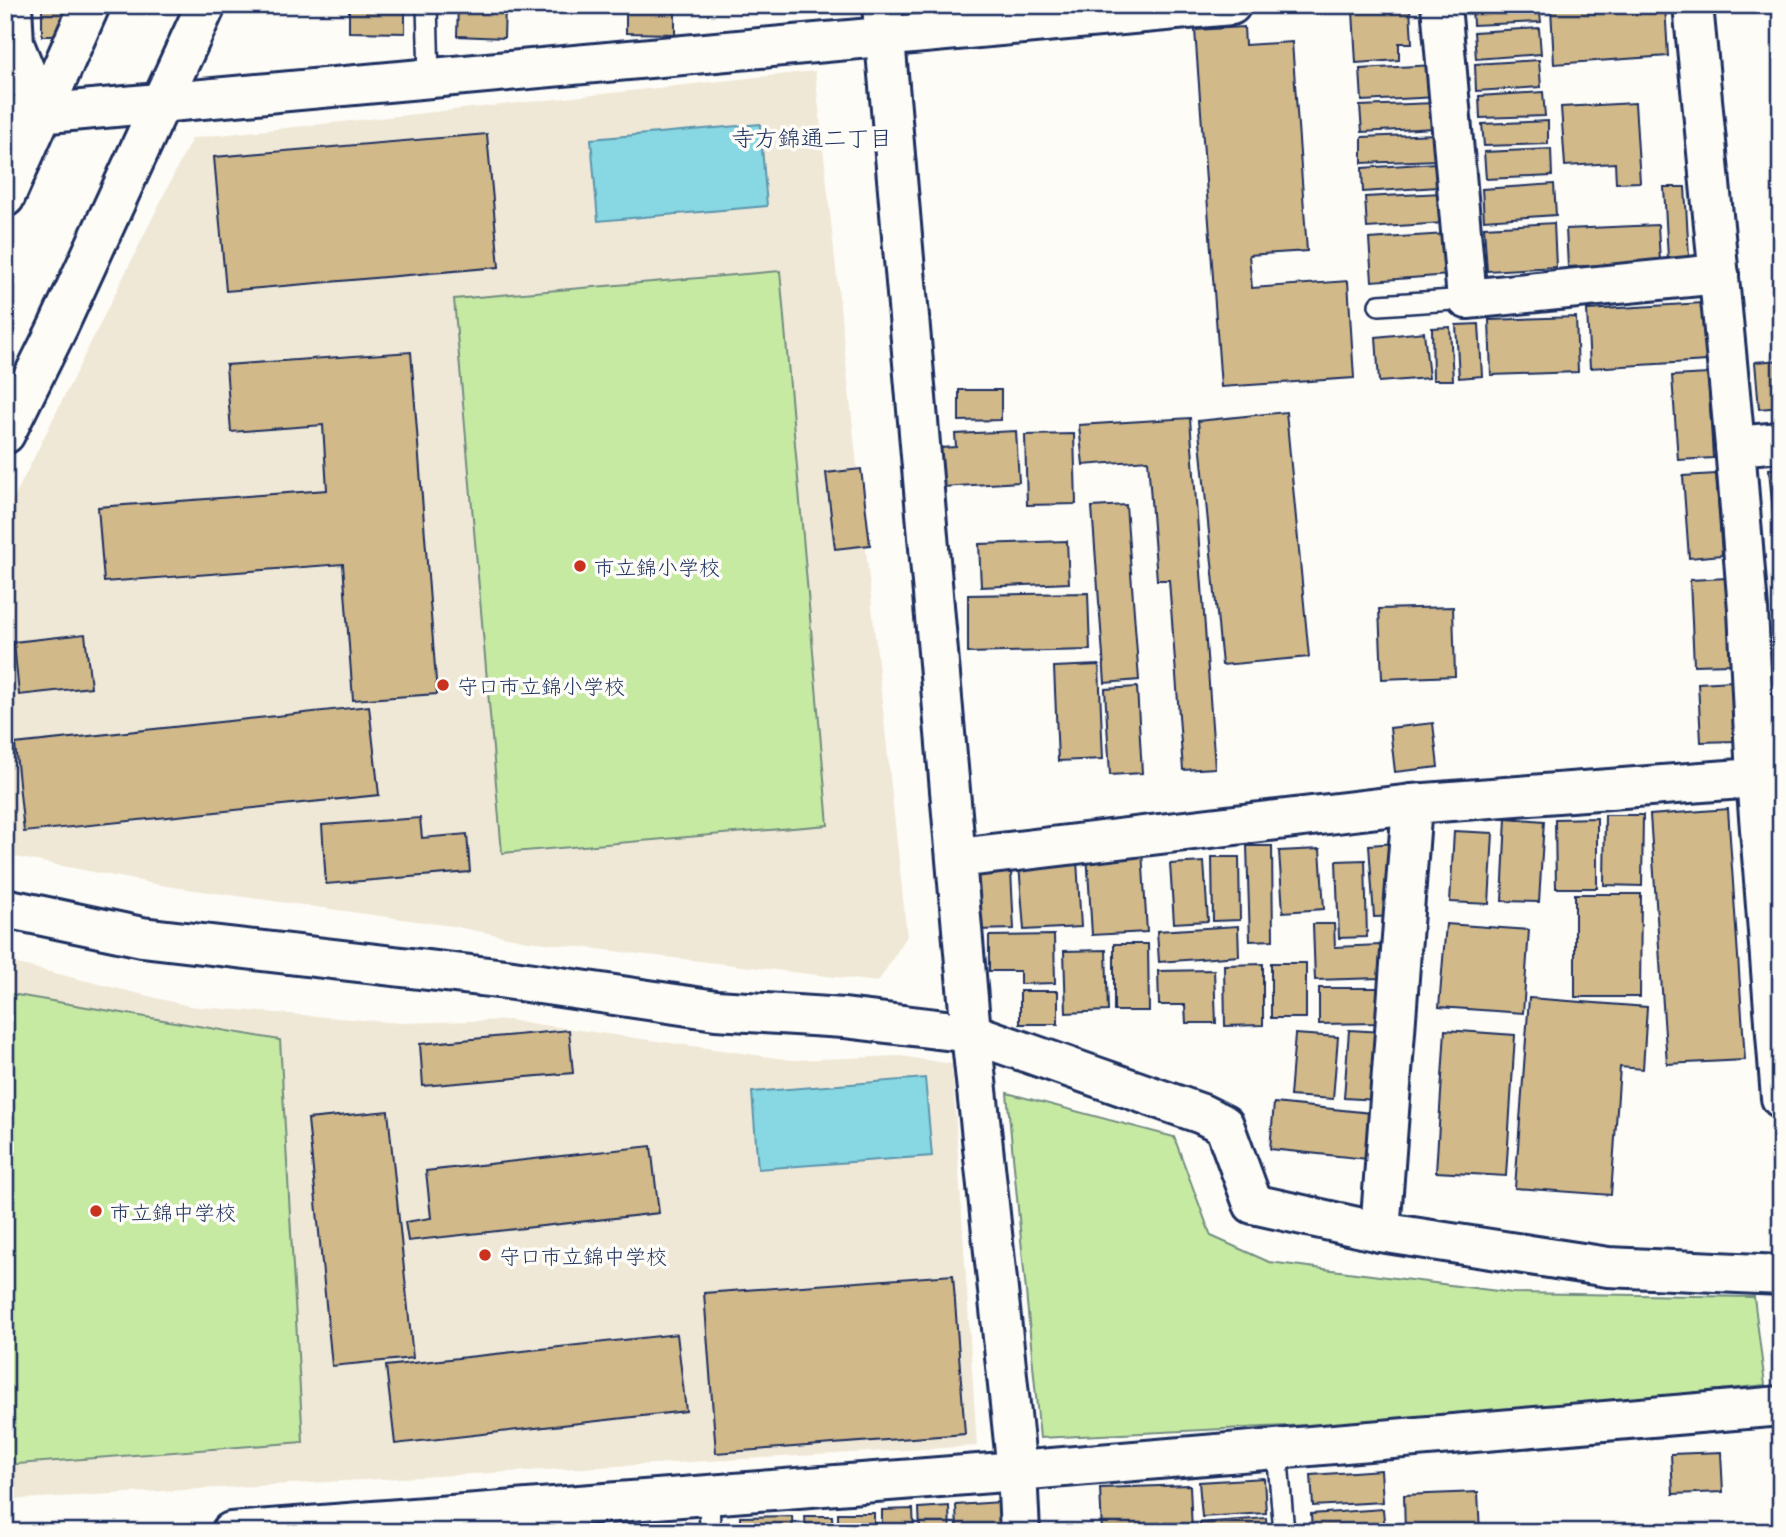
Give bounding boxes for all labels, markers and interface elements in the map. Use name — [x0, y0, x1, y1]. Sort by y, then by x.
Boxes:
district label: 寺方錦通二丁目 — [732, 119, 893, 154]
place label: 市立錦小学校 — [594, 550, 720, 582]
marker: 市立錦小学校 — [572, 558, 588, 574]
place label: 守口市立錦小学校 — [457, 669, 625, 701]
marker: 守口市立錦小学校 — [435, 677, 451, 693]
place label: 市立錦中学校 — [110, 1195, 236, 1227]
marker: 市立錦中学校 — [88, 1203, 104, 1219]
place label: 守口市立錦中学校 — [499, 1239, 667, 1271]
marker: 守口市立錦中学校 — [477, 1247, 493, 1263]

